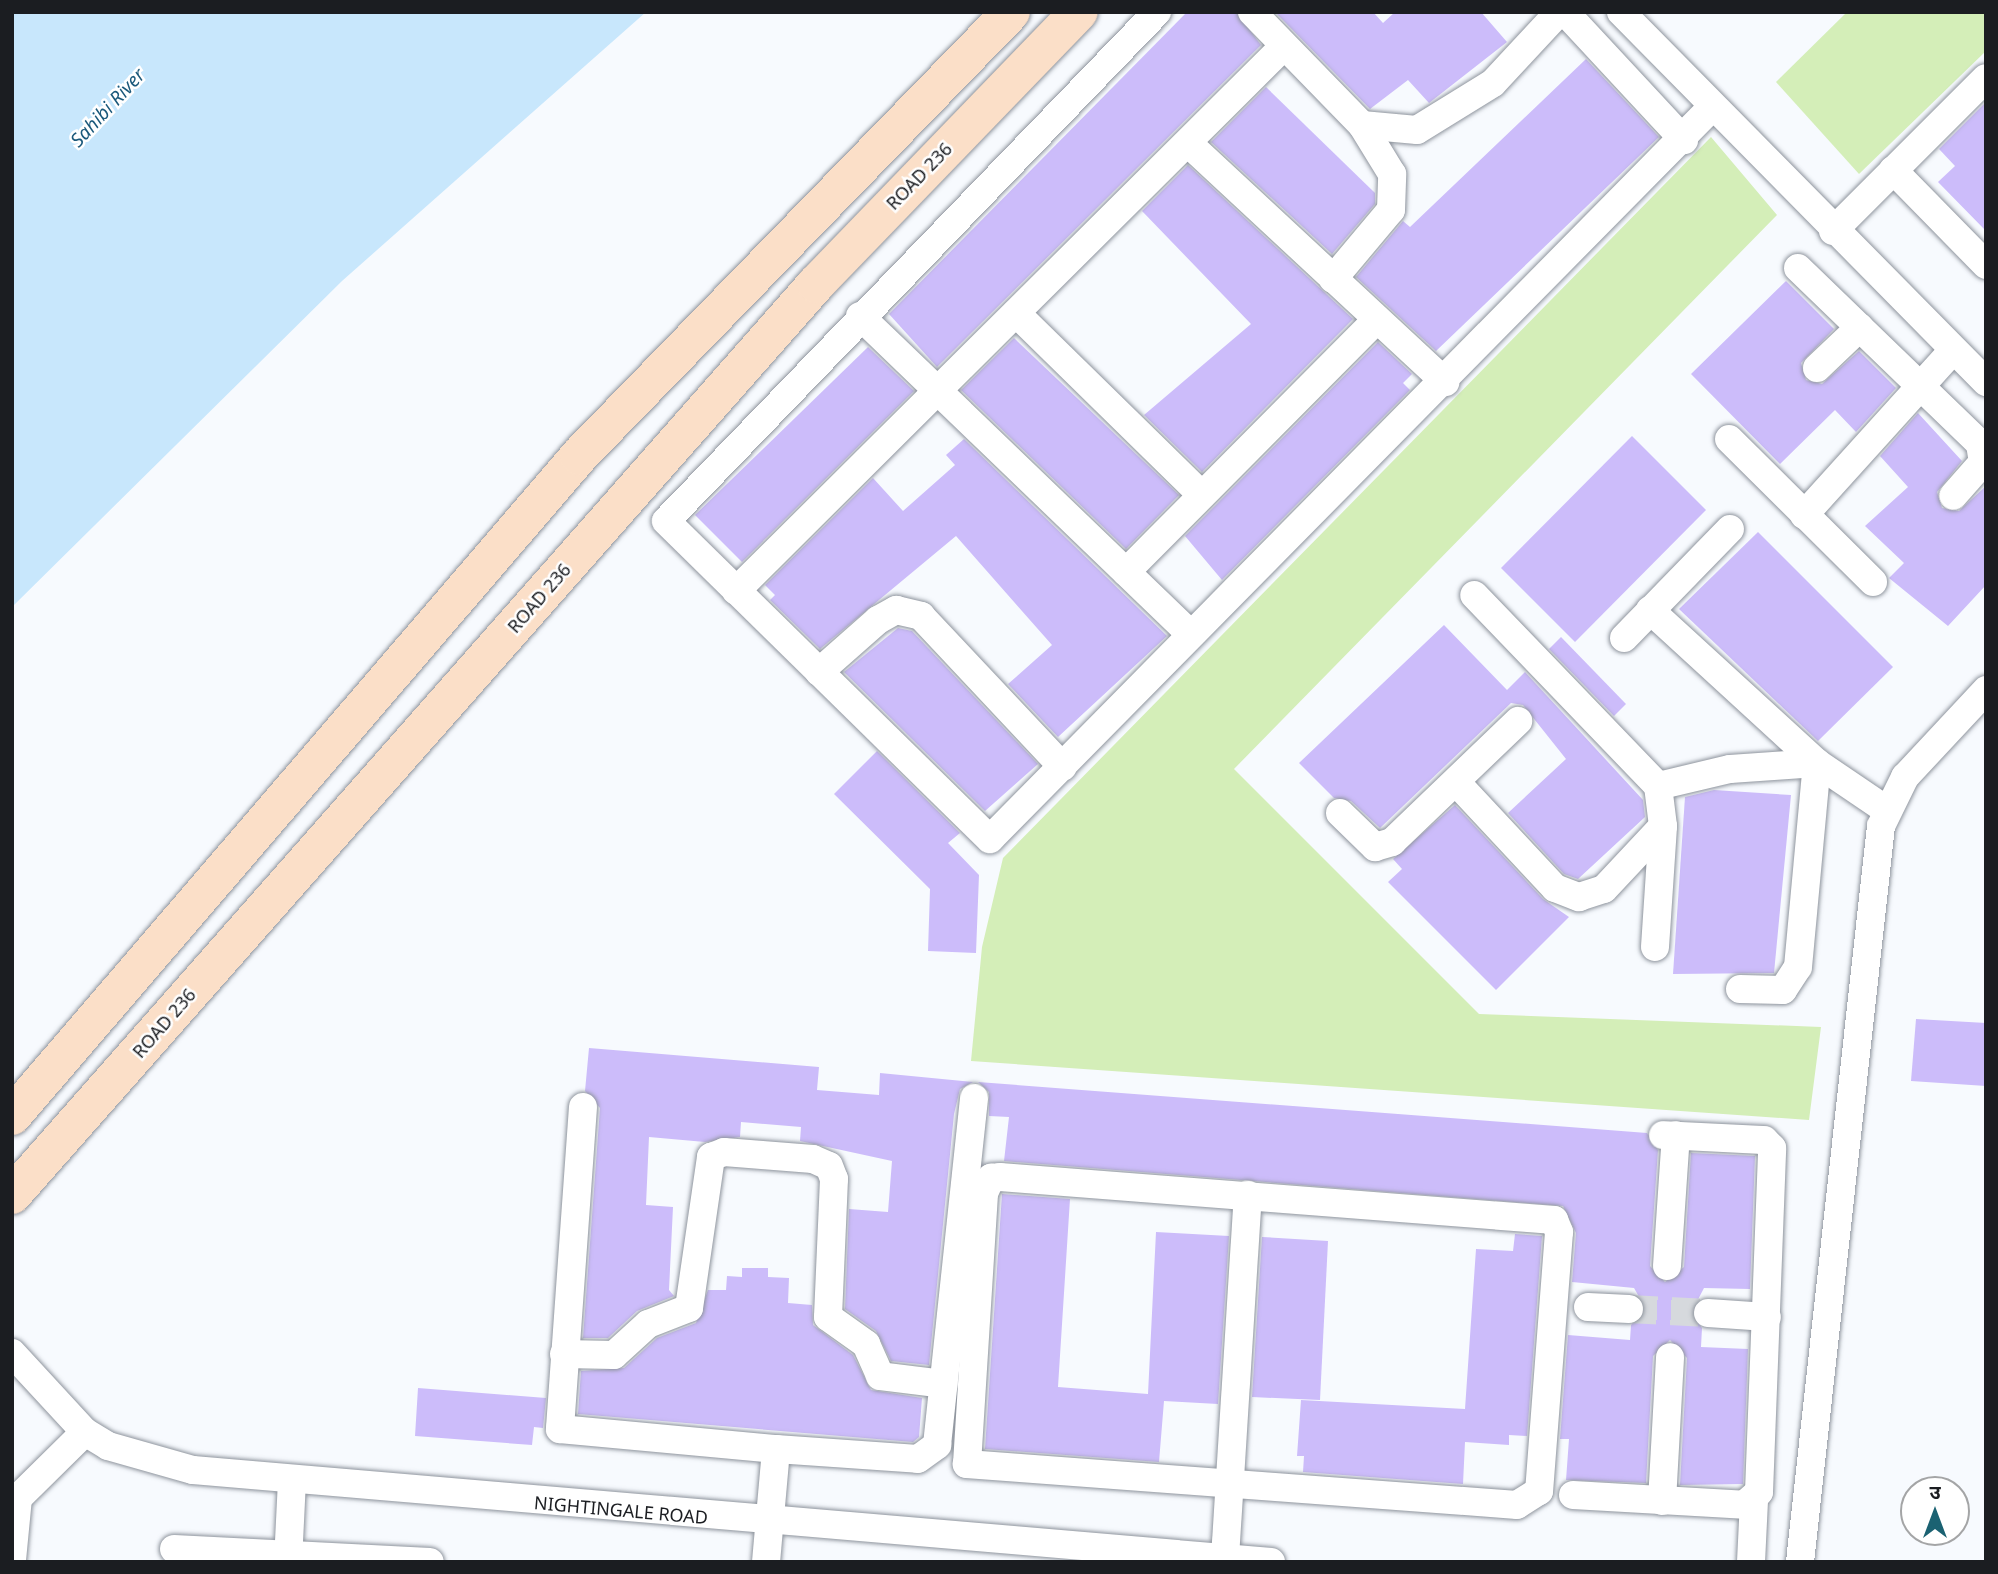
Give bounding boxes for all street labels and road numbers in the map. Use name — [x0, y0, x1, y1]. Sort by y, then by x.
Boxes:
street label: ROAD 236 — [882, 138, 956, 214]
street label: ROAD 236 — [503, 559, 575, 637]
street label: ROAD 236 — [128, 984, 200, 1062]
street label: NIGHTINGALE ROAD — [533, 1492, 709, 1528]

